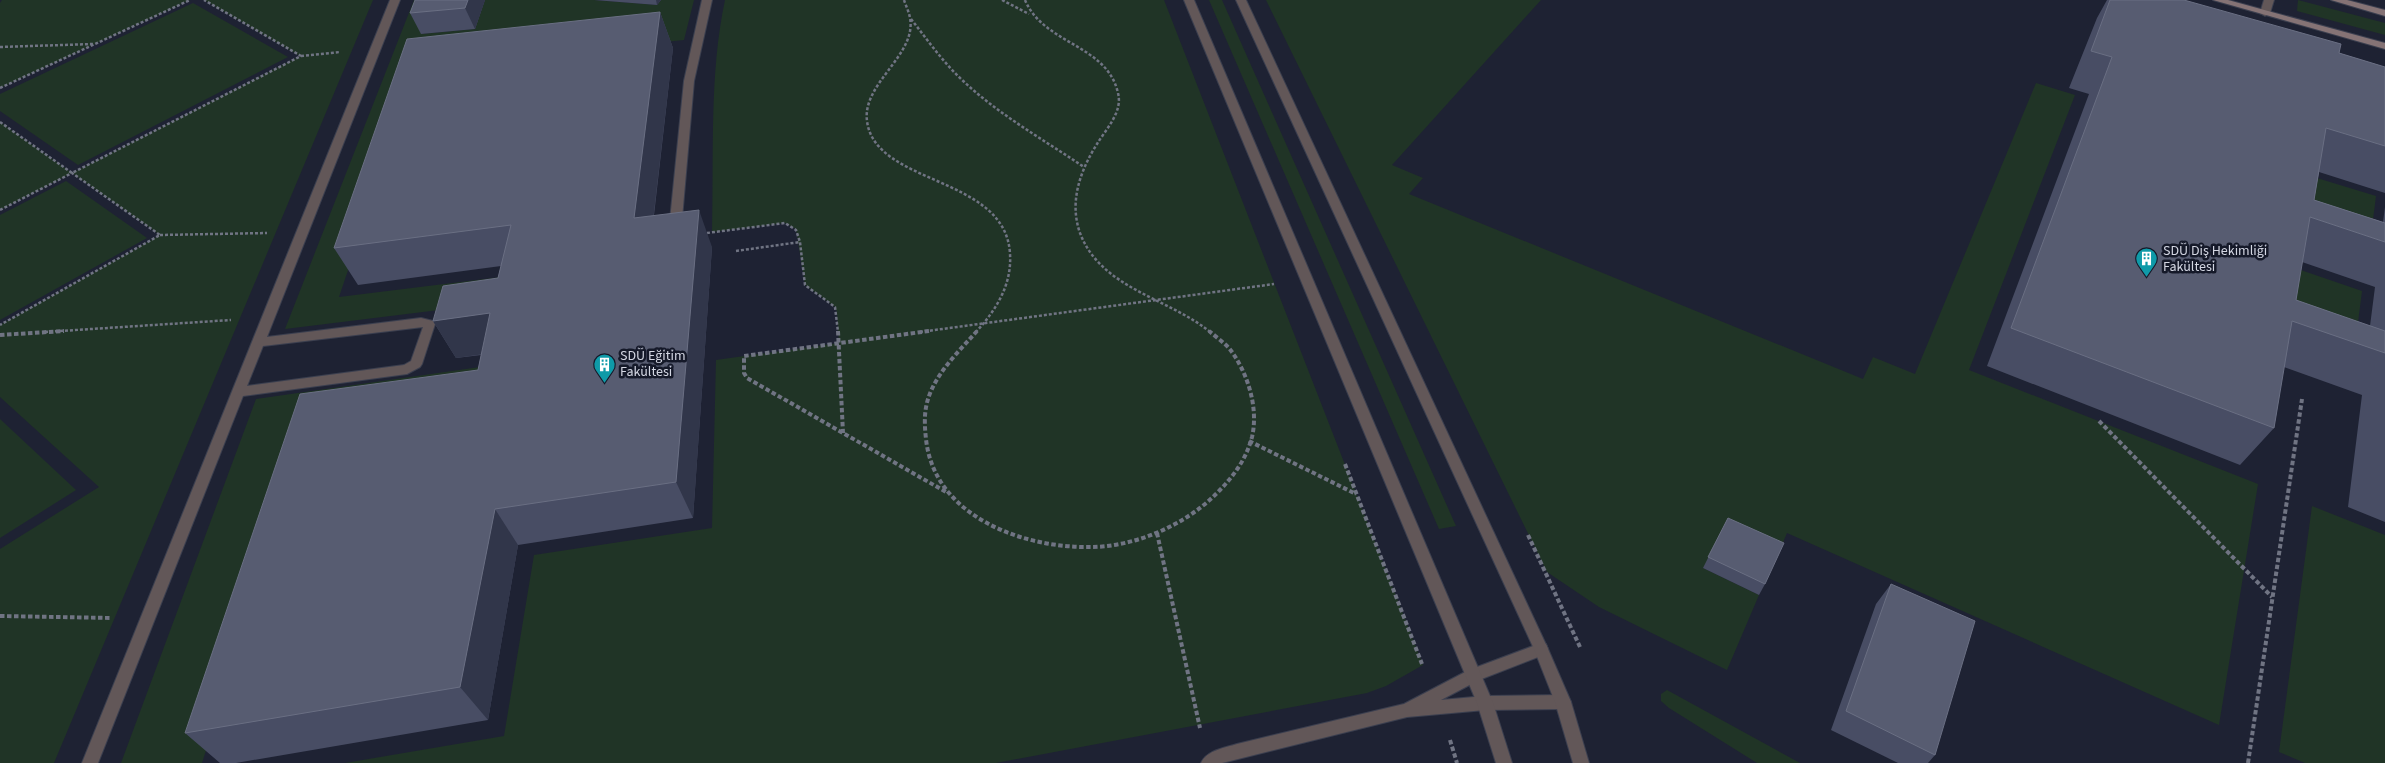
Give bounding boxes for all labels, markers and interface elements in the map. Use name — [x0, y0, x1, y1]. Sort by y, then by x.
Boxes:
place label: SDÜ Diş Hekimliği Fakültesi — [2163, 241, 2267, 277]
building icon: SDÜ Diş Hekimliği Fakültesi — [2135, 247, 2159, 278]
place label: SDÜ Eğitim Fakültesi — [620, 346, 686, 382]
building icon: SDÜ Eğitim Fakültesi — [592, 352, 616, 383]

